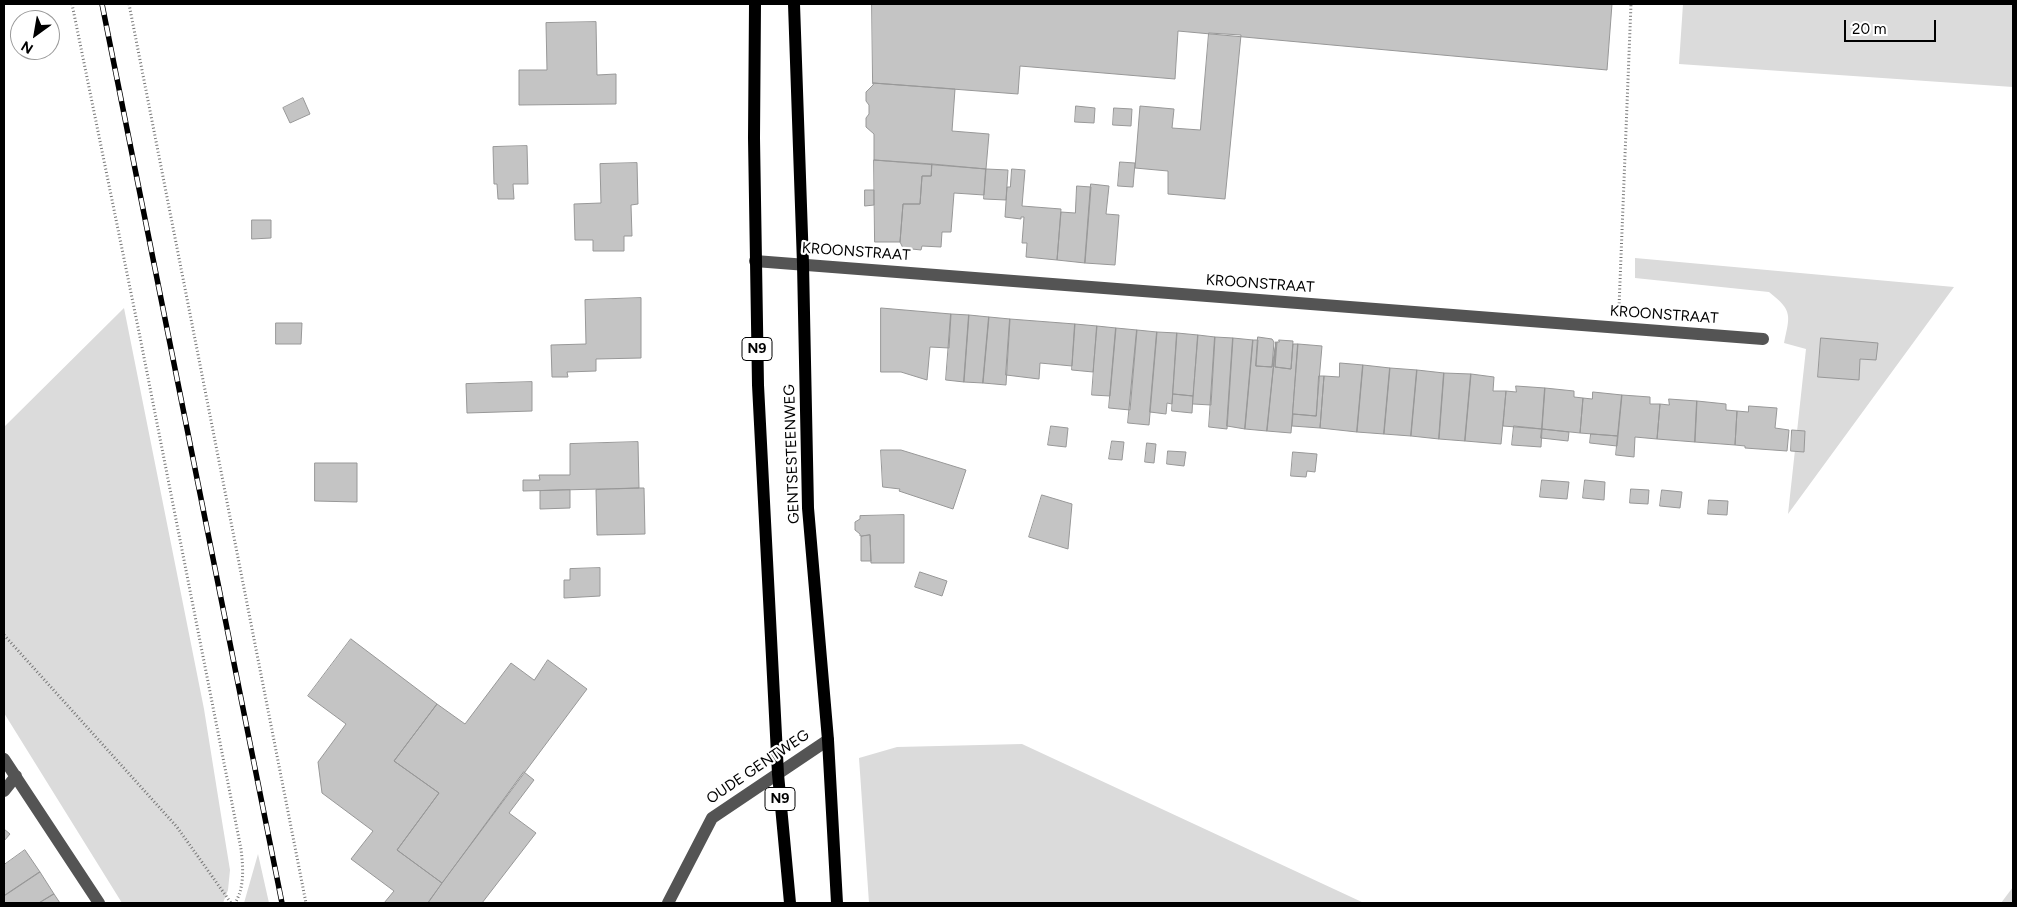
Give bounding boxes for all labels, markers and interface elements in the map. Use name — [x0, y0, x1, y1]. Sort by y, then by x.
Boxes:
north arrow — [10, 10, 60, 60]
scale bar — [1847, 10, 1940, 42]
text: 20 m — [1852, 20, 1886, 38]
text: N — [18, 37, 36, 57]
street label: KROONSTRAAT — [801, 239, 911, 265]
street label: KROONSTRAAT — [1205, 271, 1315, 297]
street label: KROONSTRAAT — [1609, 302, 1719, 328]
road number: N9 — [742, 338, 772, 360]
street label: GENTSESTEENWEG — [781, 384, 803, 524]
street label: OUDE GENTWEG — [703, 726, 813, 808]
road number: N9 — [765, 788, 795, 811]

